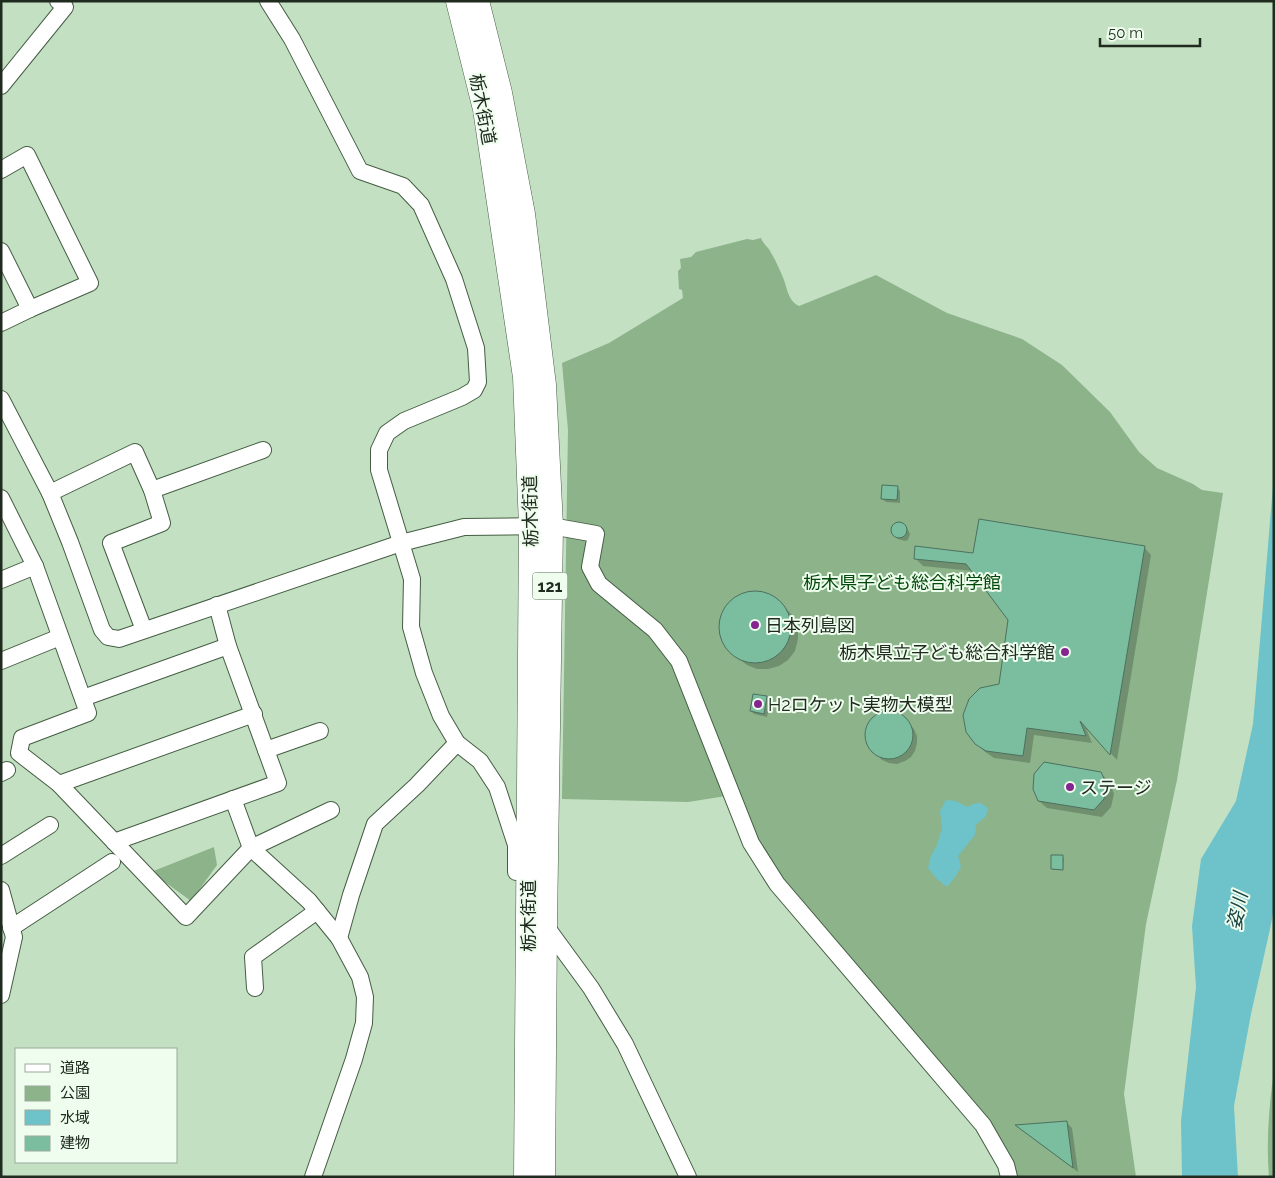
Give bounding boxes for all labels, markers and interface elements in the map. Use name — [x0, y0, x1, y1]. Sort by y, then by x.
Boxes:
scale bar — [1100, 15, 1200, 47]
text: 50 m — [1108, 24, 1143, 42]
street label: 栃木街道 — [466, 72, 500, 146]
street label: 栃木街道 — [519, 475, 541, 547]
road number: 121 — [532, 572, 568, 600]
park label: 栃木県子ども総合科学館 — [803, 572, 1001, 593]
place label: 日本列島図 — [765, 615, 855, 636]
marker: 日本列島図 — [749, 619, 761, 631]
place label: 栃木県立子ども総合科学館 — [839, 642, 1055, 663]
marker: 栃木県立子ども総合科学館 — [1059, 646, 1071, 658]
place label: H2ロケット実物大模型 — [768, 694, 953, 715]
marker: H2ロケット実物大模型 — [752, 698, 764, 710]
place label: ステージ — [1080, 777, 1152, 798]
marker: ステージ — [1064, 781, 1076, 793]
street label: 栃木街道 — [518, 880, 539, 952]
water label: 姿川 — [1223, 888, 1251, 932]
legend — [15, 1048, 178, 1163]
text: 道路 — [60, 1059, 90, 1077]
text: 公園 — [60, 1084, 90, 1102]
text: 水域 — [60, 1109, 90, 1127]
text: 建物 — [60, 1134, 90, 1152]

